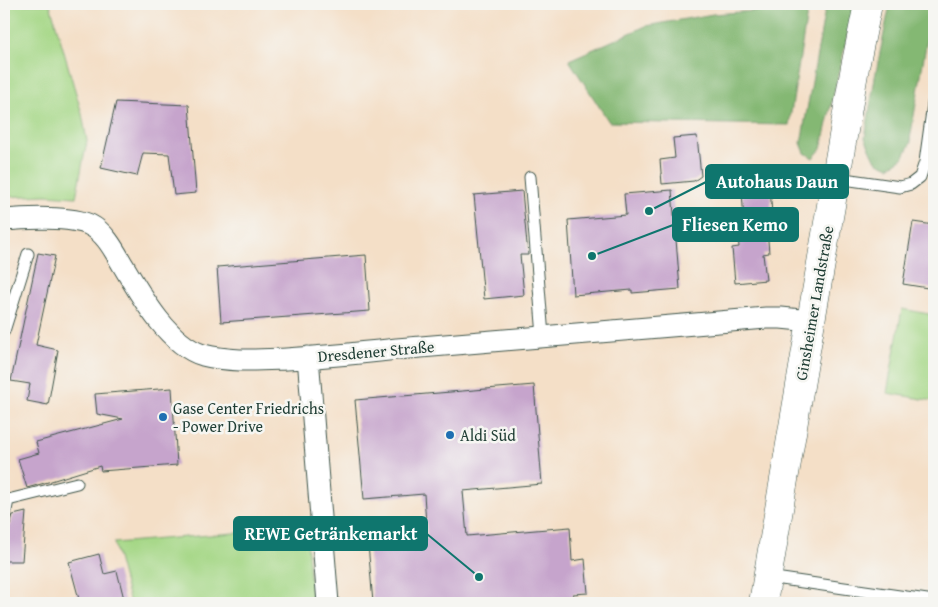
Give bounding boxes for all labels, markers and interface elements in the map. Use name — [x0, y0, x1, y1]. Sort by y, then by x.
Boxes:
callout: Autohaus Daun — [706, 165, 848, 198]
text: Autohaus Daun — [716, 168, 838, 195]
callout: Fliesen Kemo — [673, 208, 798, 241]
text: Fliesen Kemo — [682, 211, 788, 238]
street label: Ginsheimer Landstraße — [789, 224, 839, 382]
street label: Dresdener Straße — [317, 334, 435, 368]
place label: Gase Center Friedrichs - Power Drive — [173, 396, 324, 438]
marker: Gase Center Friedrichs - Power Drive — [157, 411, 169, 423]
place label: Aldi Süd — [460, 423, 516, 447]
marker: Aldi Süd — [444, 429, 456, 441]
callout: REWE Getränkemarkt — [234, 517, 427, 550]
text: REWE Getränkemarkt — [244, 520, 418, 547]

